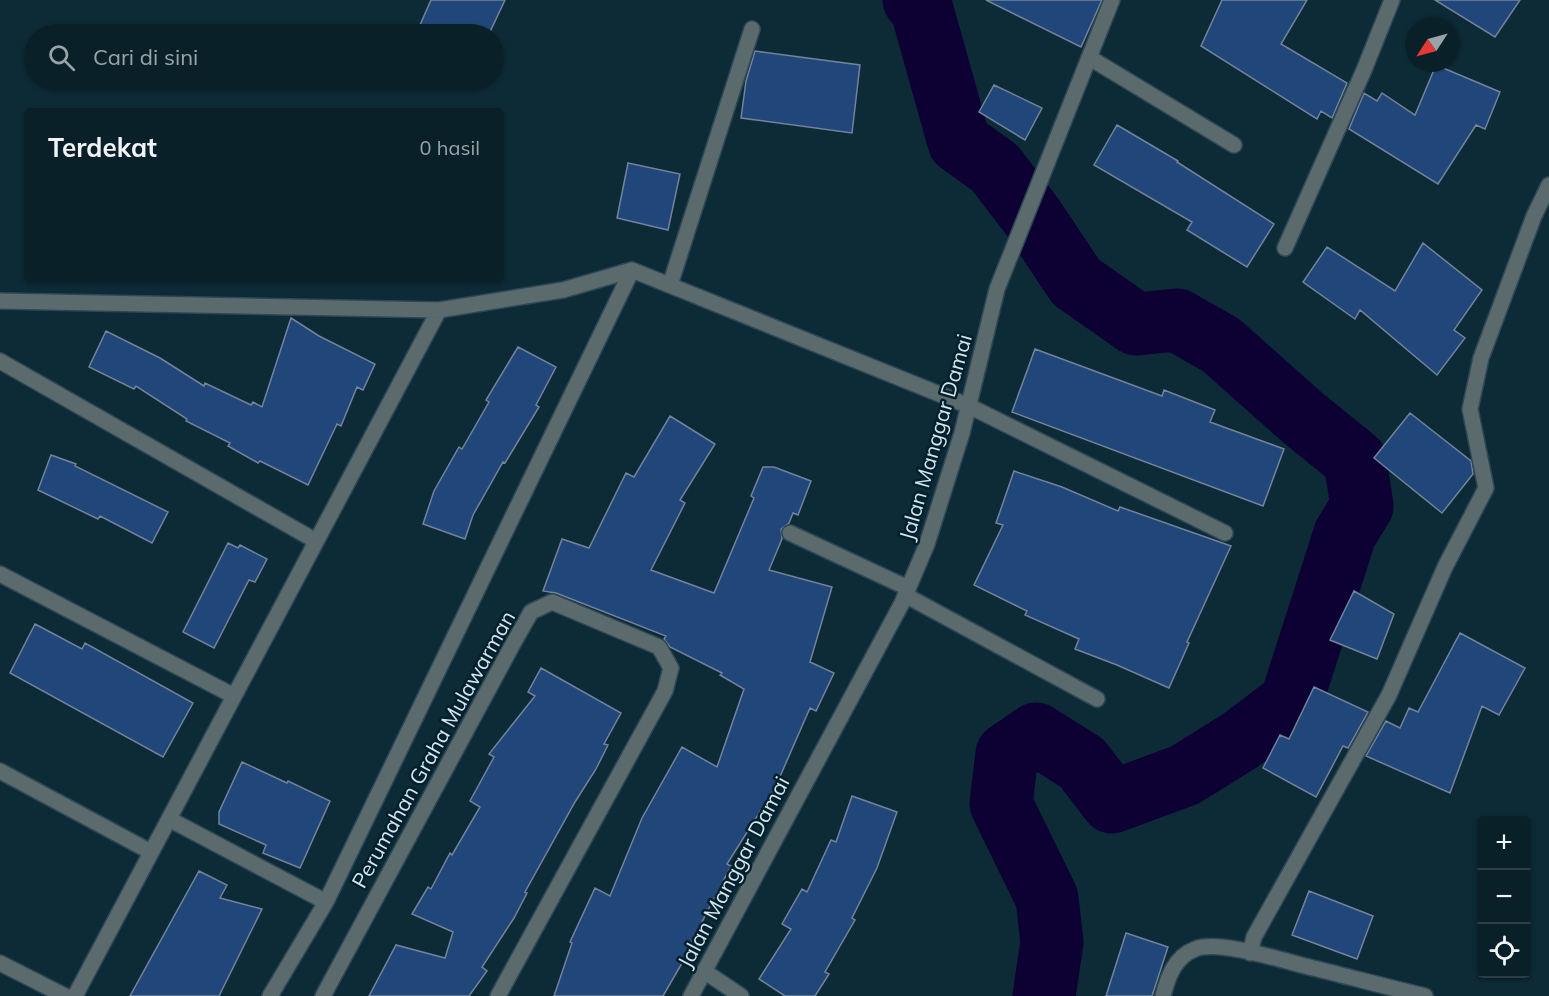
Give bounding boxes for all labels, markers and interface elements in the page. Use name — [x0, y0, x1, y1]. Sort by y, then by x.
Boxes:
north arrow — [1405, 18, 1459, 72]
search box — [24, 24, 504, 90]
icon: search — [45, 41, 78, 74]
text: Cari di sini — [93, 43, 198, 71]
text: Terdekat — [48, 131, 157, 164]
text: 0 hasil — [420, 135, 480, 160]
street label: Jalan Manggar Damai — [893, 331, 977, 543]
street label: Perumahan Graha Mulawarman — [346, 606, 520, 892]
street label: Jalan Manggar Damai — [671, 772, 795, 972]
map controls — [1477, 816, 1531, 978]
button: + — [1477, 816, 1531, 870]
button: − — [1477, 870, 1531, 924]
button: locate — [1477, 924, 1531, 978]

